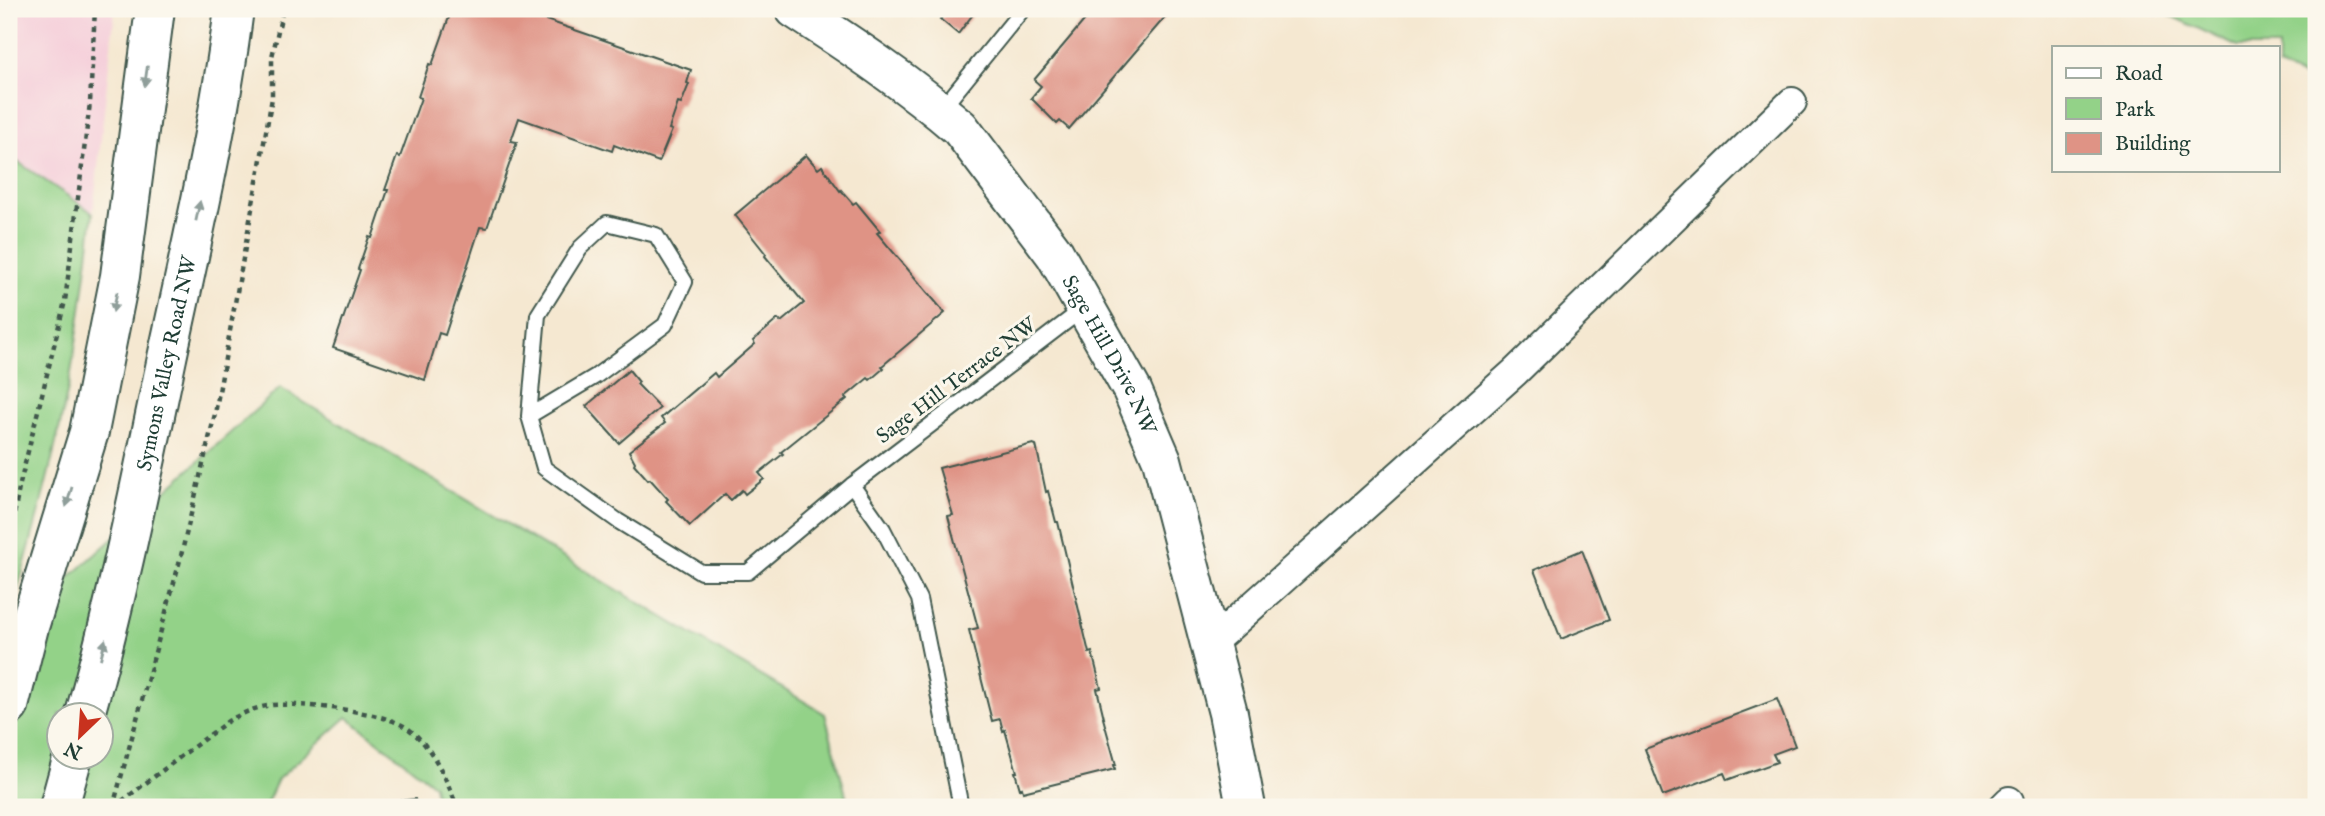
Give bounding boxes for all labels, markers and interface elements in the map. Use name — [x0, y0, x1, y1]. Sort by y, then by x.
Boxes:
legend — [2052, 46, 2280, 172]
text: Road — [2115, 61, 2163, 88]
one-way arrow — [141, 65, 152, 87]
text: Park — [2115, 97, 2156, 124]
text: Building — [2115, 131, 2191, 158]
one-way arrow — [192, 200, 203, 222]
street label: Symons Valley Road NW — [132, 253, 204, 474]
street label: Sage Hill Drive NW — [1055, 271, 1162, 440]
one-way arrow — [109, 291, 120, 313]
street label: Sage Hill Terrace NW — [871, 311, 1043, 450]
one-way arrow — [63, 487, 73, 508]
one-way arrow — [99, 638, 109, 659]
north arrow — [46, 700, 116, 770]
text: N — [61, 735, 87, 764]

